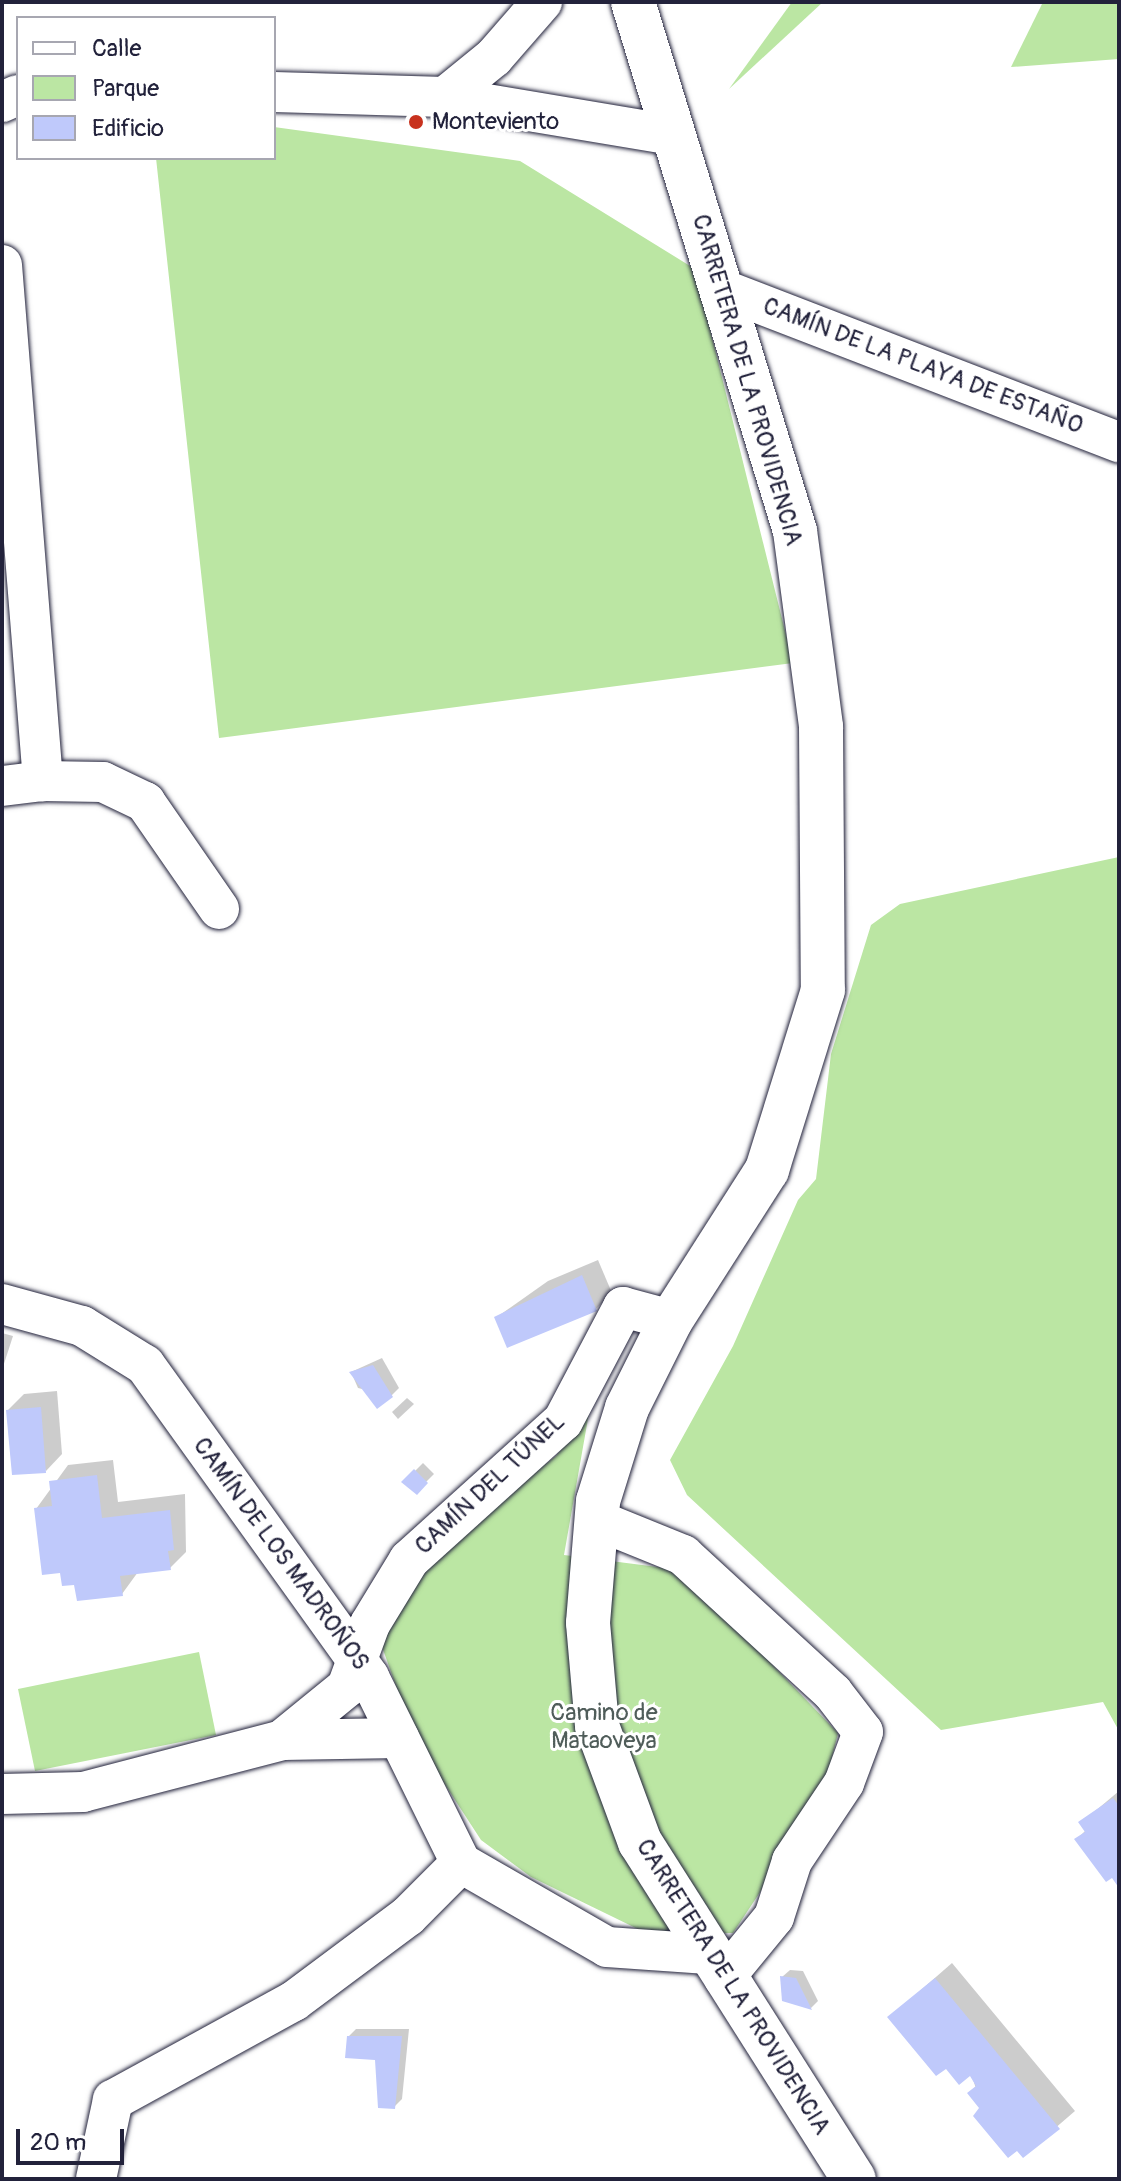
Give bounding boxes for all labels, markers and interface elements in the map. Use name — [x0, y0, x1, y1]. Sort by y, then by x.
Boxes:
legend — [16, 16, 276, 160]
text: Calle — [92, 34, 141, 63]
text: Parque — [92, 74, 159, 103]
place label: Monteviento — [432, 108, 559, 136]
marker: Monteviento — [407, 113, 425, 131]
text: Edificio — [92, 114, 164, 143]
street label: CARRETERA DE LA PROVIDENCIA — [686, 211, 808, 549]
street label: CAMÍN DE LA PLAYA DE ESTAÑO — [759, 292, 1087, 440]
street label: CAMÍN DEL TÚNEL — [409, 1407, 571, 1561]
street label: CAMÍN DE LOS MADROÑOS — [187, 1432, 375, 1676]
park label: Camino de Mataoveya — [550, 1699, 658, 1755]
street label: CARRETERA DE LA PROVIDENCIA — [630, 1834, 836, 2140]
scale bar — [20, 2113, 128, 2163]
text: 20 m — [30, 2128, 86, 2157]

